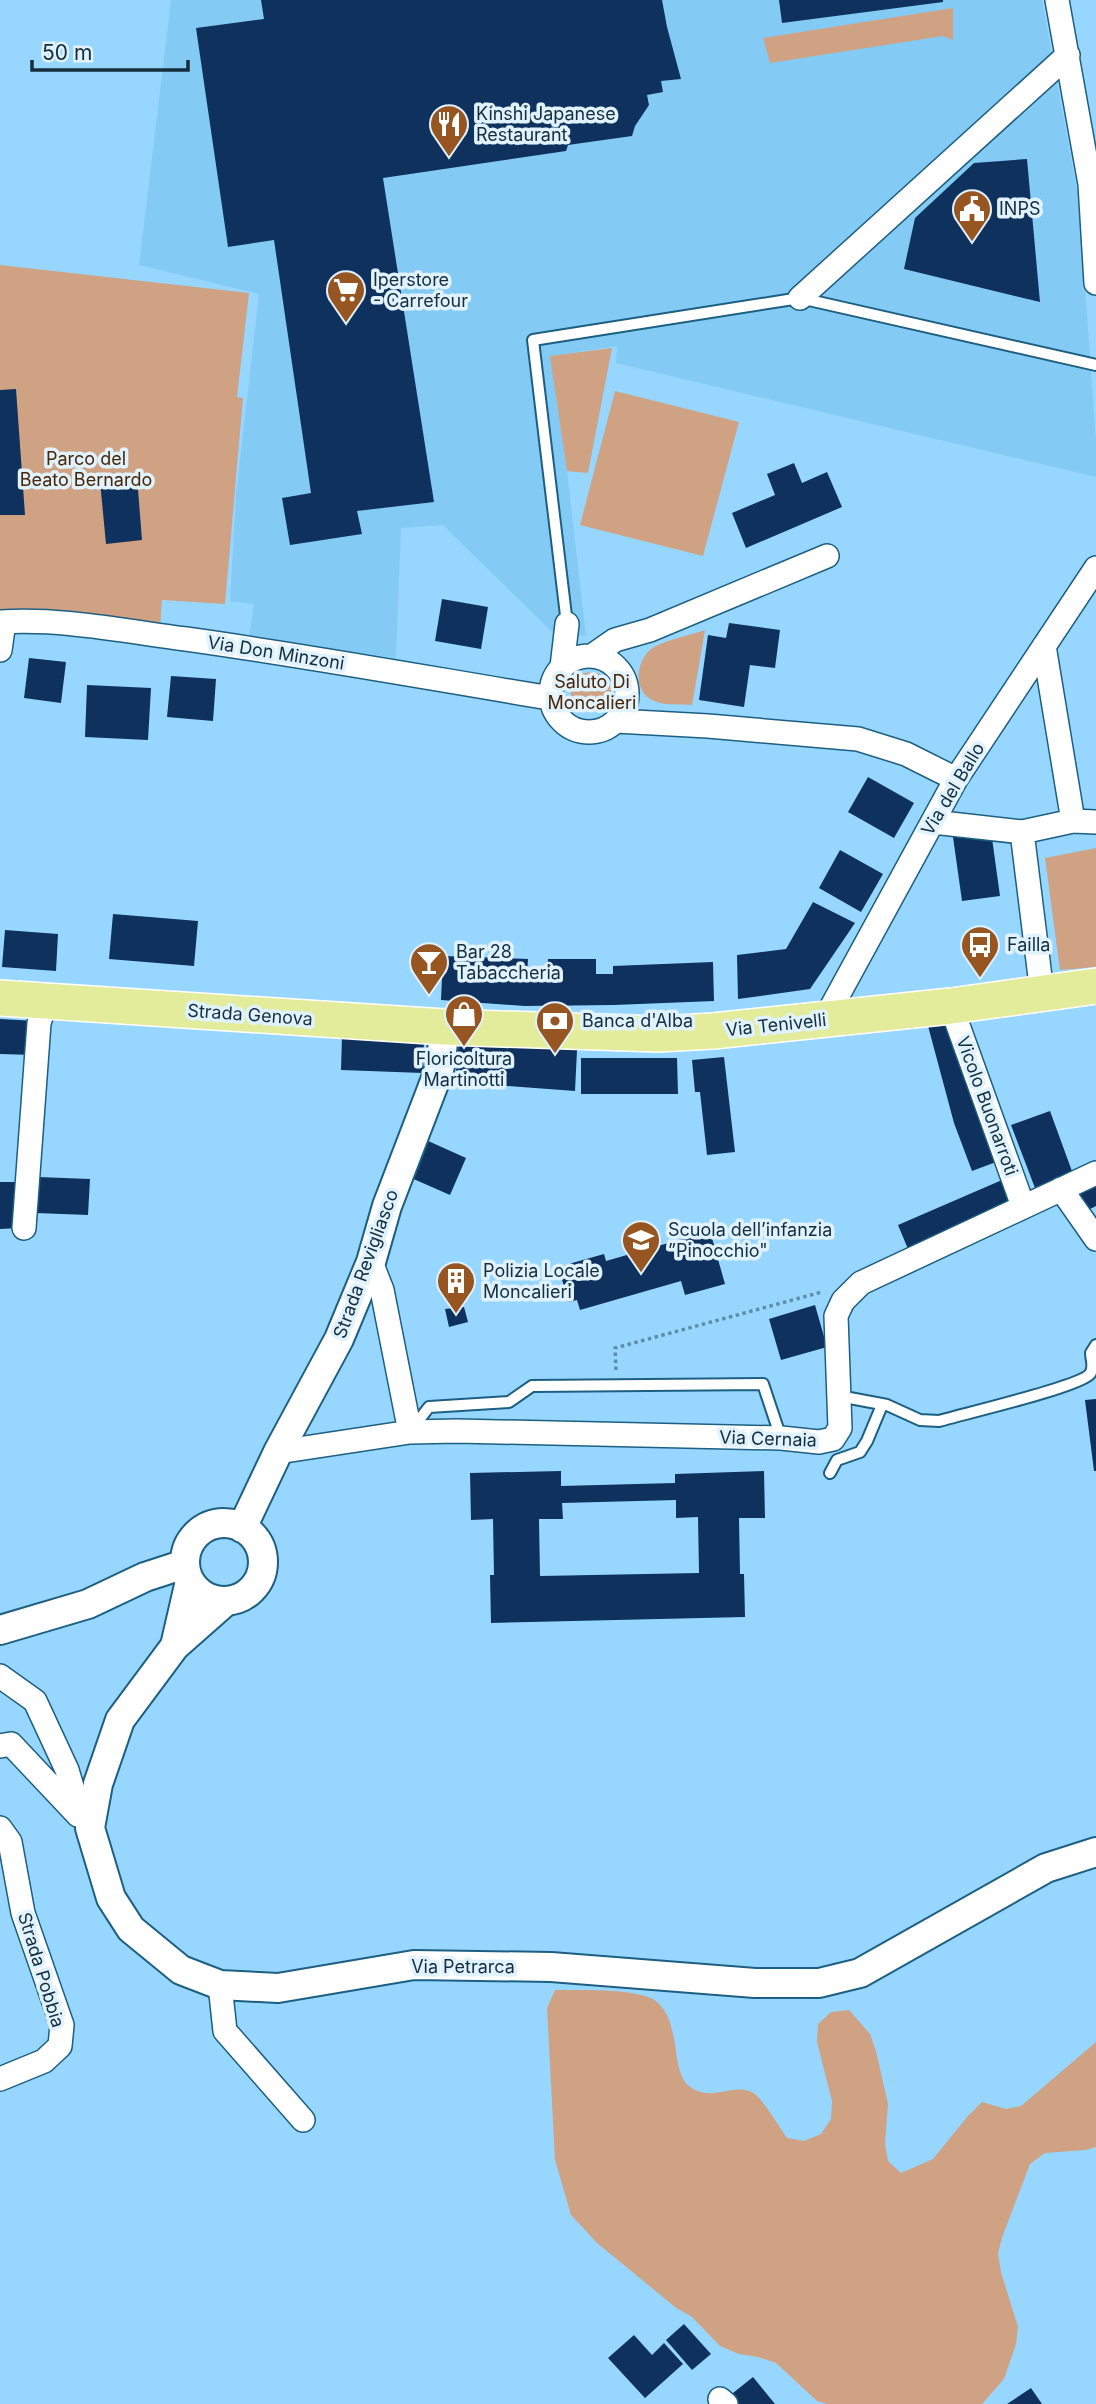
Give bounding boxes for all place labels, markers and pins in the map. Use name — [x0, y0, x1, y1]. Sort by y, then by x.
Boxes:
restaurant icon: Kinshi Japanese Restaurant — [428, 103, 470, 158]
place label: Kinshi Japanese Restaurant — [476, 103, 616, 145]
public building icon: INPS — [951, 188, 993, 243]
place label: INPS — [999, 198, 1040, 219]
supermarket icon: Iperstore - Carrefour — [325, 269, 367, 324]
place label: Iperstore - Carrefour — [373, 269, 468, 311]
bus stop icon: Failla — [959, 924, 1001, 979]
place label: Failla — [1007, 934, 1050, 955]
bar icon: Bar 28 Tabaccheria — [408, 941, 450, 996]
place label: Bar 28 Tabaccheria — [456, 941, 561, 983]
shop icon: Floricoltura Martinotti — [443, 993, 485, 1048]
bank icon: Banca d'Alba — [534, 1000, 576, 1055]
place label: Banca d'Alba — [582, 1010, 693, 1031]
place label: Floricoltura Martinotti — [416, 1048, 512, 1090]
school or university icon: Scuola dell’infanzia ”Pinocchio" — [620, 1219, 662, 1274]
place label: Scuola dell’infanzia ”Pinocchio" — [668, 1219, 832, 1261]
building icon: Polizia Locale Moncalieri — [435, 1260, 477, 1315]
place label: Polizia Locale Moncalieri — [483, 1260, 600, 1302]

